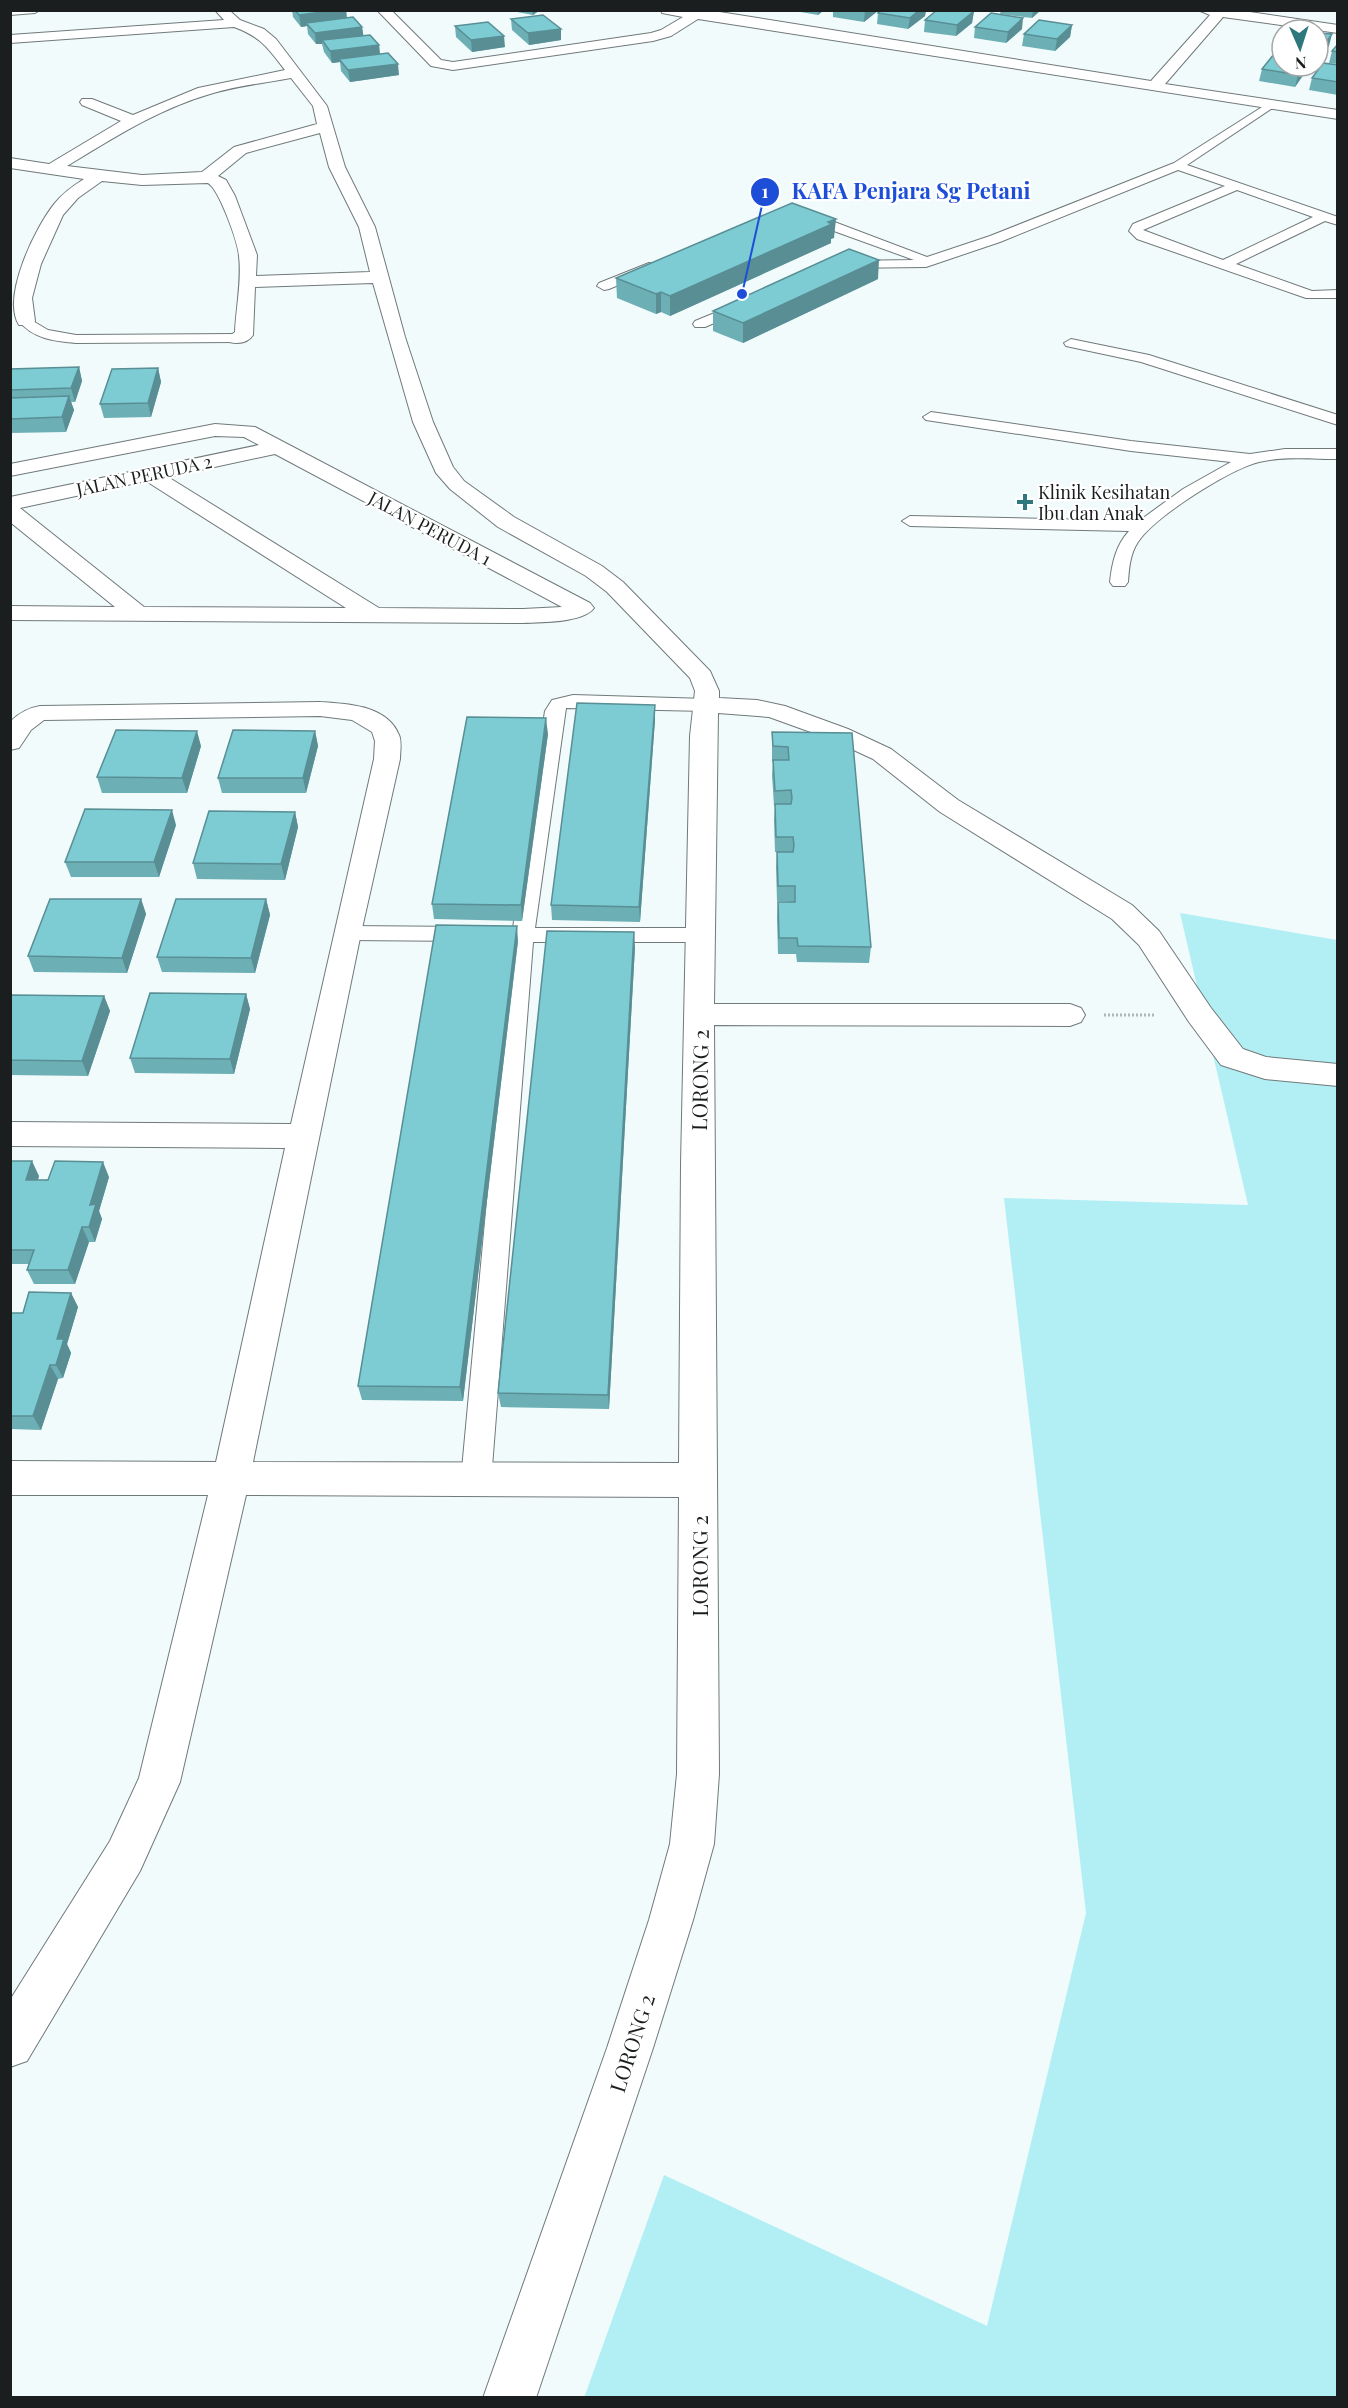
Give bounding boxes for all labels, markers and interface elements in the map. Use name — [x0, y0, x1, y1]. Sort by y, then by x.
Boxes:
north arrow — [1270, 18, 1330, 78]
text: N — [1294, 53, 1307, 74]
callout: KAFA Penjara Sg Petani — [750, 172, 1043, 212]
text: KAFA Penjara Sg Petani — [792, 175, 1031, 205]
text: 1 — [762, 179, 769, 203]
street label: JALAN PERUDA 2 — [73, 449, 214, 501]
place label: Klinik Kesihatan Ibu dan Anak — [1038, 480, 1170, 525]
street label: JALAN PERUDA 1 — [363, 485, 496, 571]
marker: Klinik Kesihatan Ibu dan Anak — [1016, 493, 1034, 511]
street label: LORONG 2 — [684, 1029, 714, 1131]
street label: LORONG 2 — [685, 1515, 713, 1617]
street label: LORONG 2 — [602, 1990, 660, 2096]

